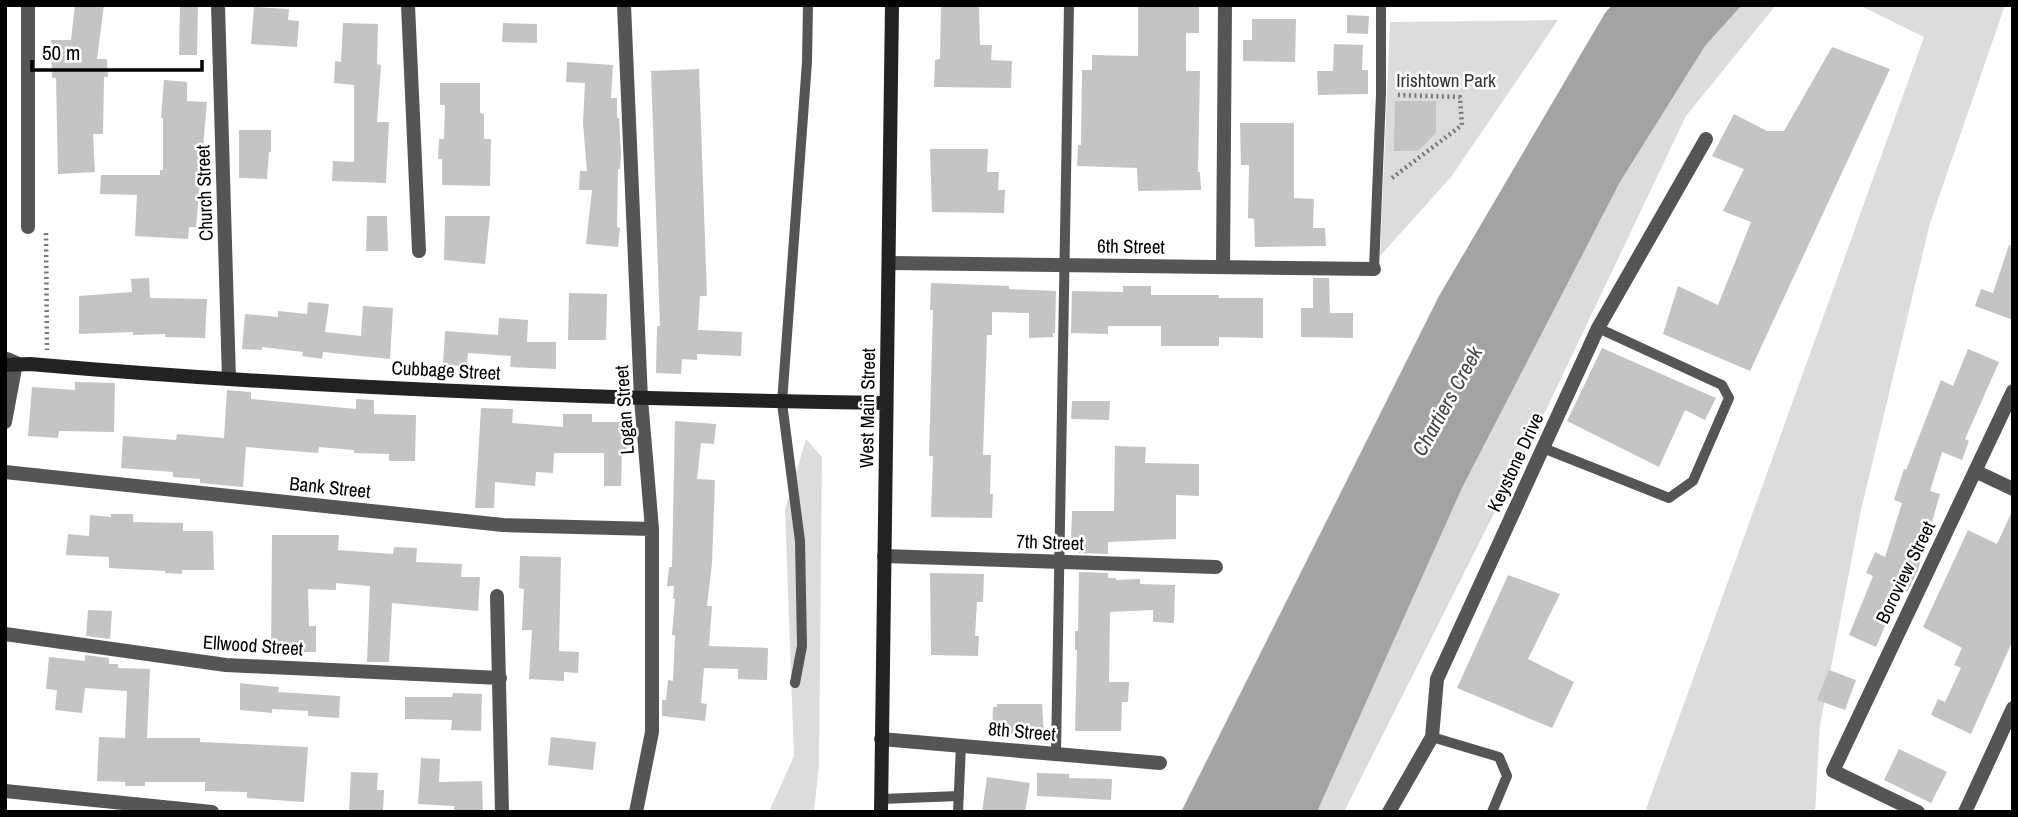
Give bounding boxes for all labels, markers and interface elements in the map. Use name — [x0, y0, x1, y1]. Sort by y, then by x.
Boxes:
scale bar — [32, 28, 201, 72]
text: 50 m — [42, 38, 80, 67]
park label: Irishtown Park — [1396, 67, 1496, 93]
street label: Church Street — [189, 144, 219, 241]
street label: 6th Street — [1097, 232, 1166, 260]
water label: Chartiers Creek — [1405, 340, 1490, 461]
street label: West Main Street — [853, 347, 881, 468]
street label: Cubbage Street — [391, 354, 502, 386]
street label: Logan Street — [608, 364, 640, 455]
street label: Keystone Drive — [1481, 408, 1549, 516]
street label: Bank Street — [288, 470, 373, 504]
street label: Boroview Street — [1869, 516, 1941, 628]
street label: 7th Street — [1016, 528, 1085, 556]
street label: Ellwood Street — [202, 629, 305, 662]
street label: 8th Street — [987, 715, 1057, 747]

